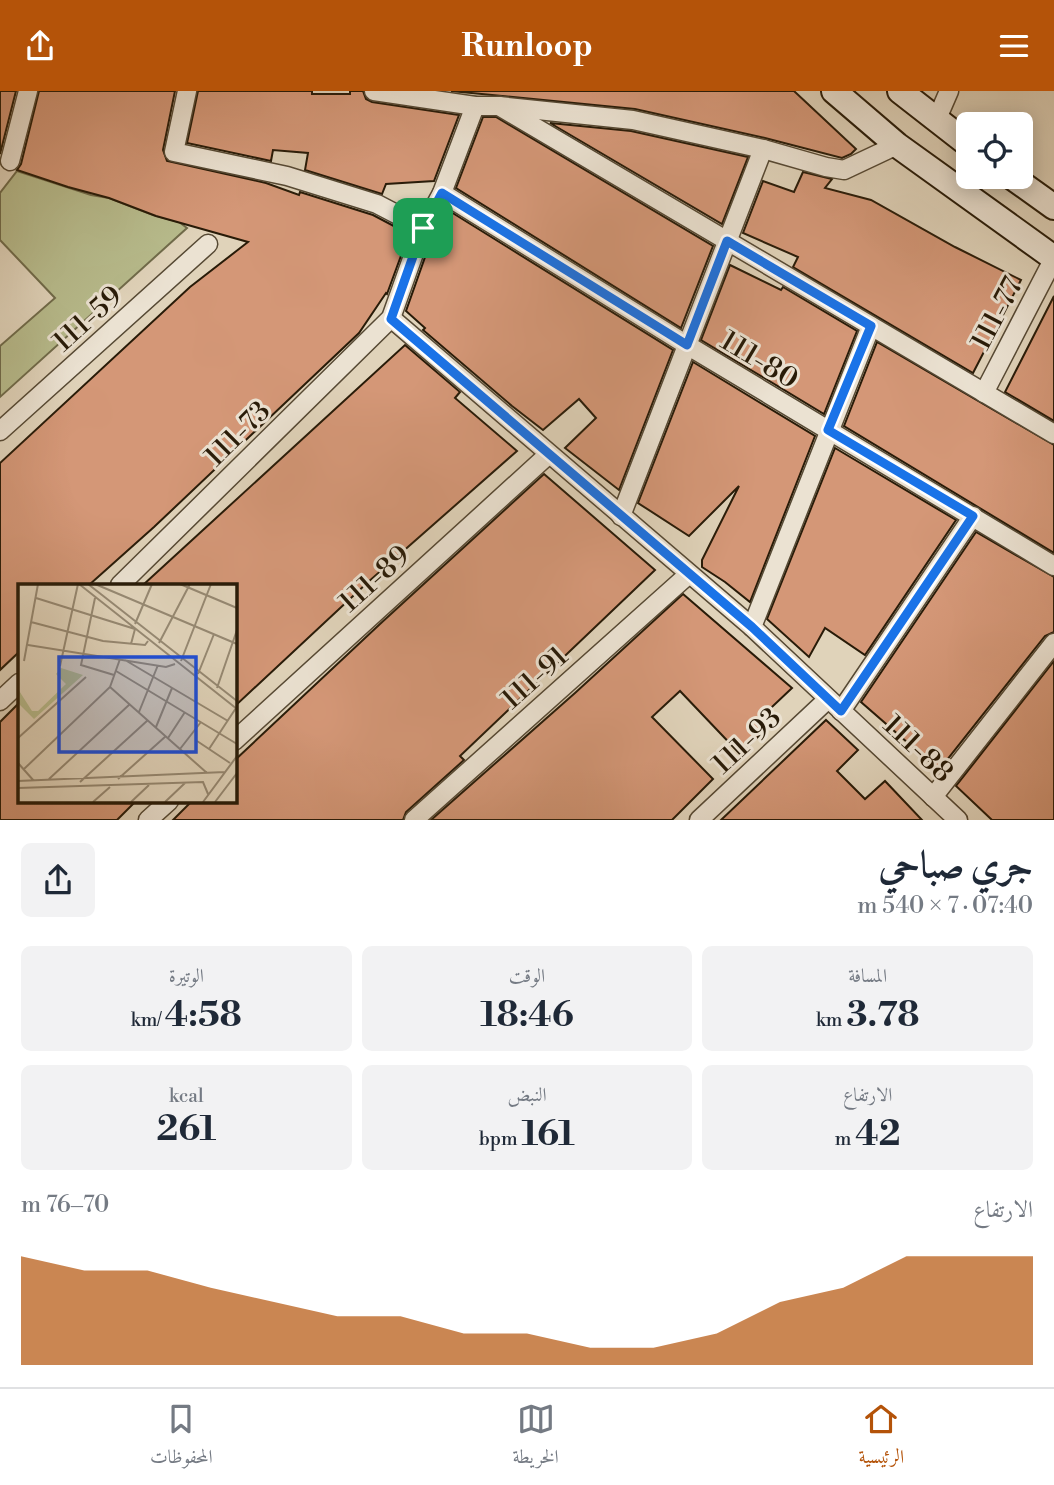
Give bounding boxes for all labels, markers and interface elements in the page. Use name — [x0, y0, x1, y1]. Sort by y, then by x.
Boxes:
text: Runloop — [461, 26, 593, 66]
icon: share — [21, 27, 59, 65]
icon: menu — [995, 27, 1033, 65]
map controls — [956, 112, 1033, 189]
button: locate — [956, 112, 1033, 189]
pin — [393, 198, 453, 258]
icon: arrive — [404, 209, 442, 247]
street label: 111-77 — [964, 271, 1031, 356]
street label: 111-59 — [46, 279, 130, 359]
street label: 111-80 — [714, 323, 805, 397]
street label: 111-73 — [198, 394, 278, 474]
street label: 111-89 — [332, 538, 418, 620]
inset map — [18, 584, 236, 803]
street label: 111-91 — [495, 639, 575, 717]
street label: 111-93 — [705, 701, 789, 782]
street label: 111-88 — [876, 708, 960, 790]
text: جري صباحي — [879, 842, 1033, 889]
button: share — [21, 843, 95, 917]
text: 07:40 · 7 × 540 m — [857, 892, 1033, 920]
text: الوتيرة — [169, 964, 204, 988]
text: الوقت — [509, 964, 545, 988]
text: المسافة — [848, 964, 887, 988]
text: 4:58 — [165, 994, 242, 1037]
text: 18:46 — [480, 994, 574, 1037]
text: 3.78 — [846, 994, 919, 1037]
text: /km — [131, 1008, 165, 1032]
text: km — [816, 1008, 846, 1032]
text: النبض — [507, 1083, 547, 1107]
text: الارتفاع — [843, 1083, 892, 1107]
text: kcal — [169, 1084, 204, 1108]
text: 261 — [156, 1108, 216, 1151]
text: 161 — [521, 1113, 575, 1156]
text: 42 — [855, 1113, 901, 1156]
text: bpm — [479, 1127, 521, 1151]
text: m — [835, 1127, 855, 1151]
text: 70–76 m — [21, 1191, 109, 1219]
text: الارتفاع — [973, 1196, 1033, 1224]
tab: المحفوظات — [150, 1400, 213, 1475]
tab: الخريطة — [512, 1400, 559, 1475]
tab: الرئيسية — [858, 1400, 904, 1475]

